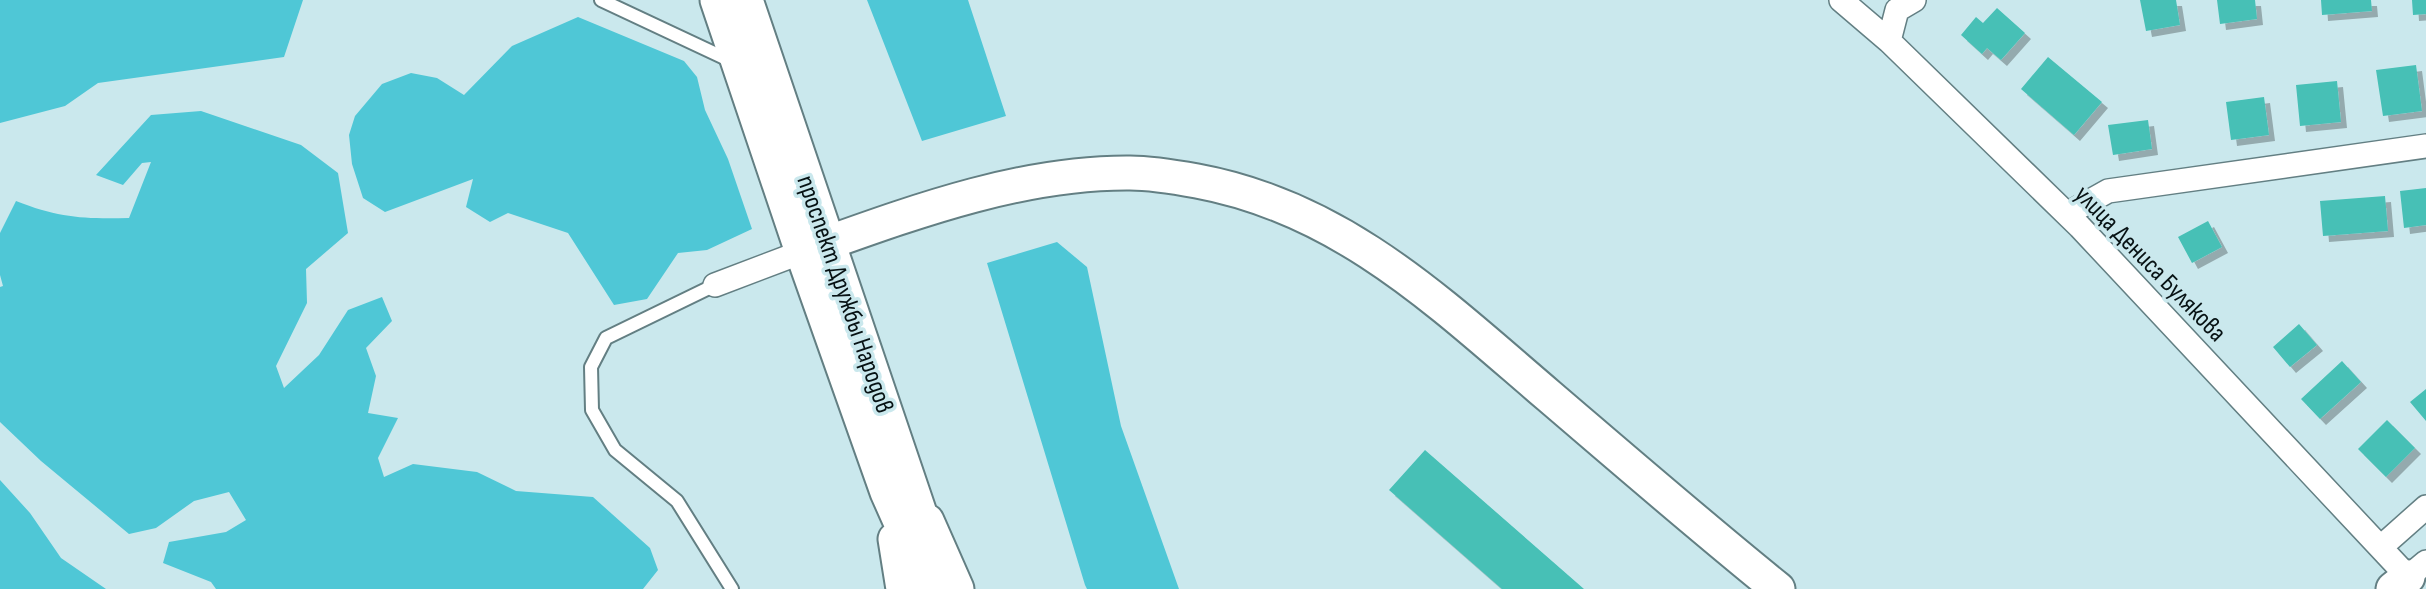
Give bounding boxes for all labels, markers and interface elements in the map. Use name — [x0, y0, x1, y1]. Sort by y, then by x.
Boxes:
street label: проспект Дружбы Народов — [789, 172, 900, 417]
street label: улица Дениса Булякова — [2068, 179, 2232, 349]

